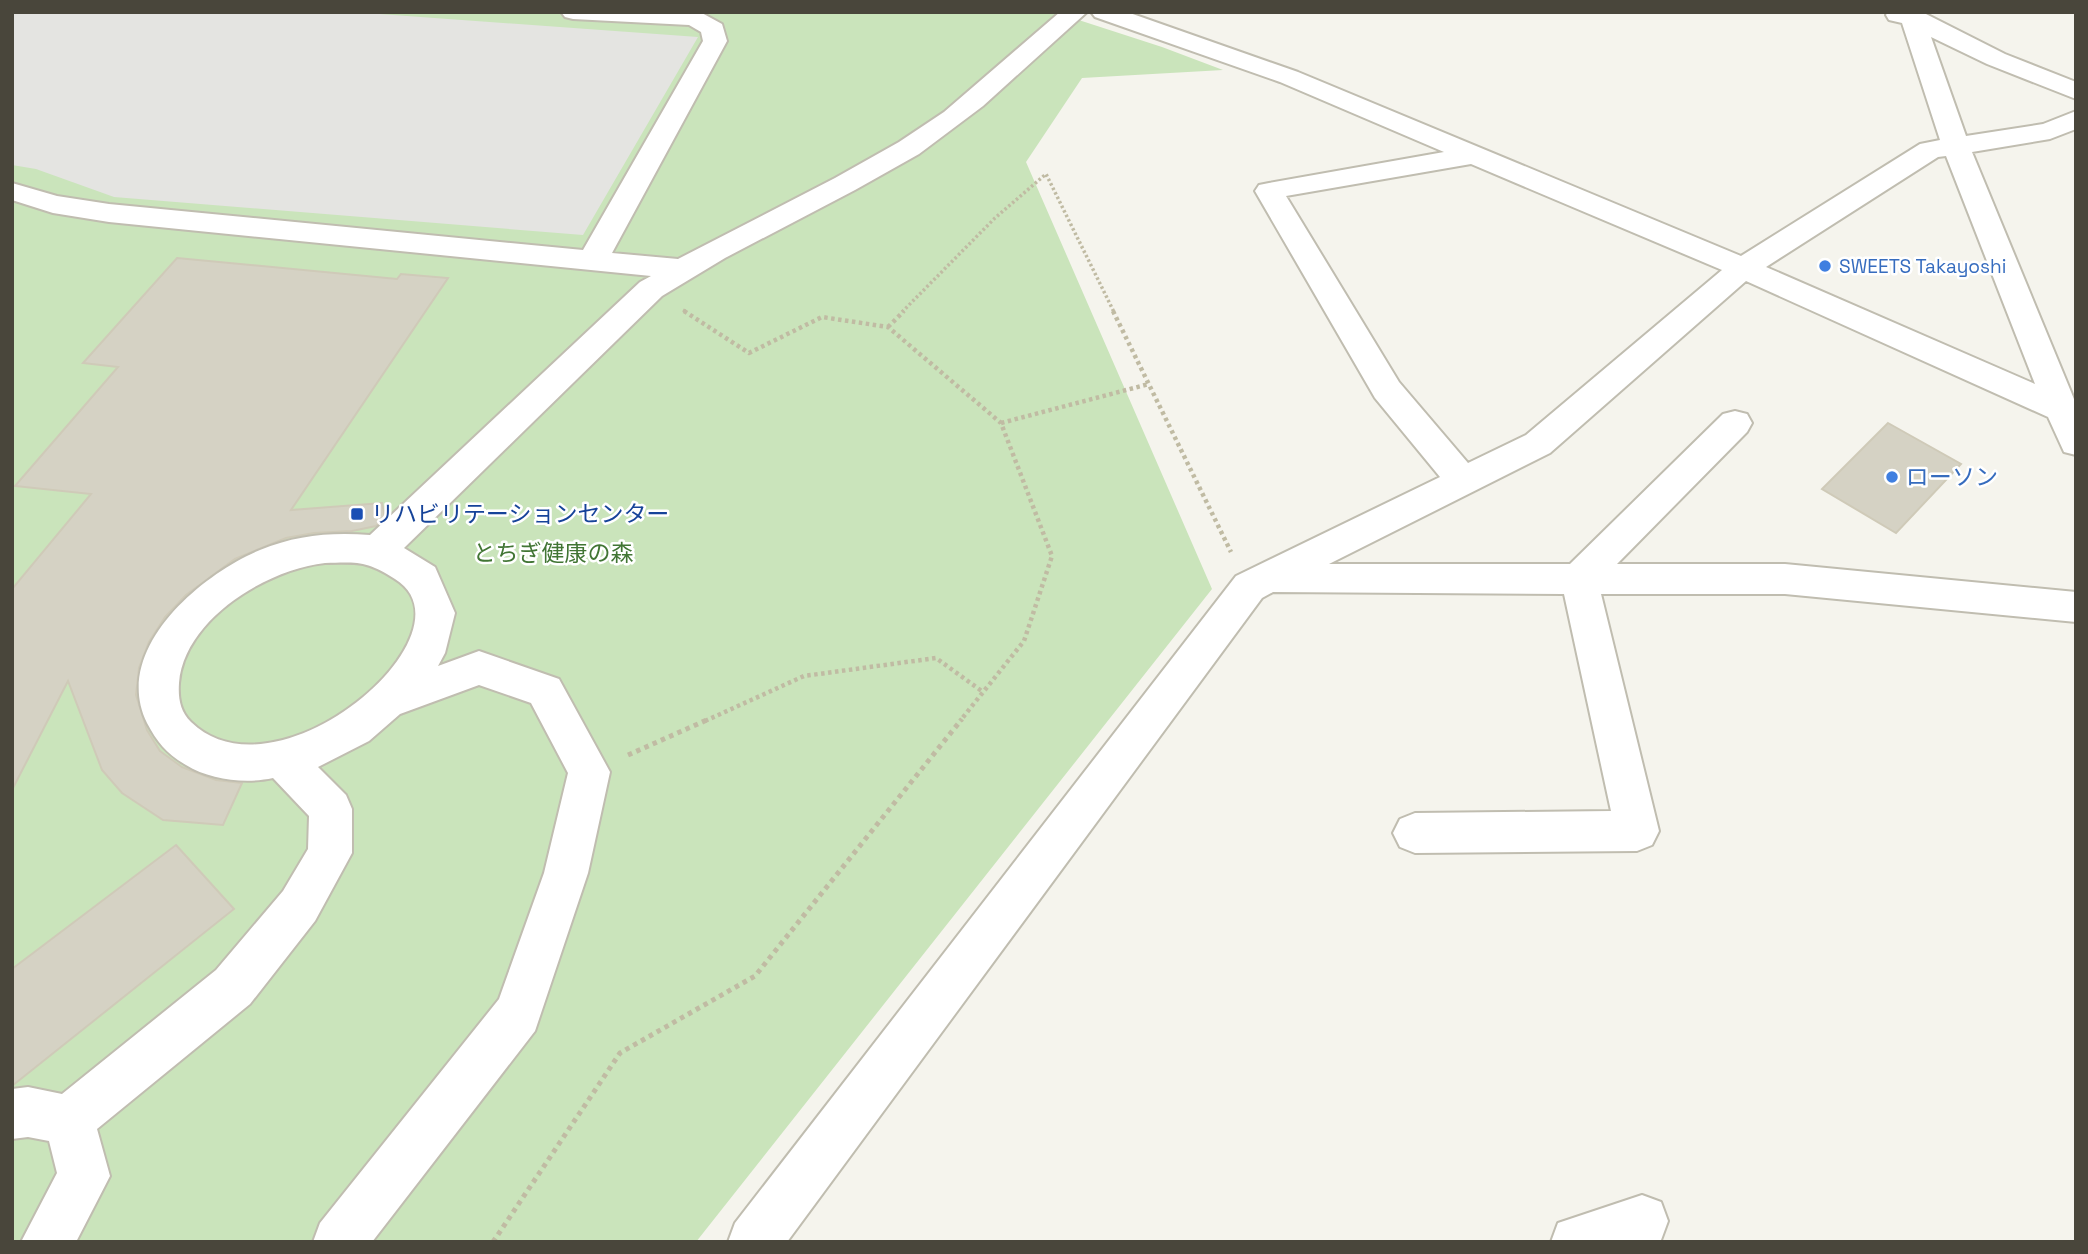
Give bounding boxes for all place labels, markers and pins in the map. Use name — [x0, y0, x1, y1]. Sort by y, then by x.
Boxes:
place label: SWEETS Takayoshi — [1839, 254, 2006, 279]
marker: SWEETS Takayoshi — [1817, 258, 1833, 274]
place label: ローソン — [1906, 462, 1998, 492]
marker: ローソン — [1884, 469, 1900, 485]
place label: リハビリテーションセンター — [371, 499, 670, 529]
marker: リハビリテーションセンター — [349, 506, 365, 522]

